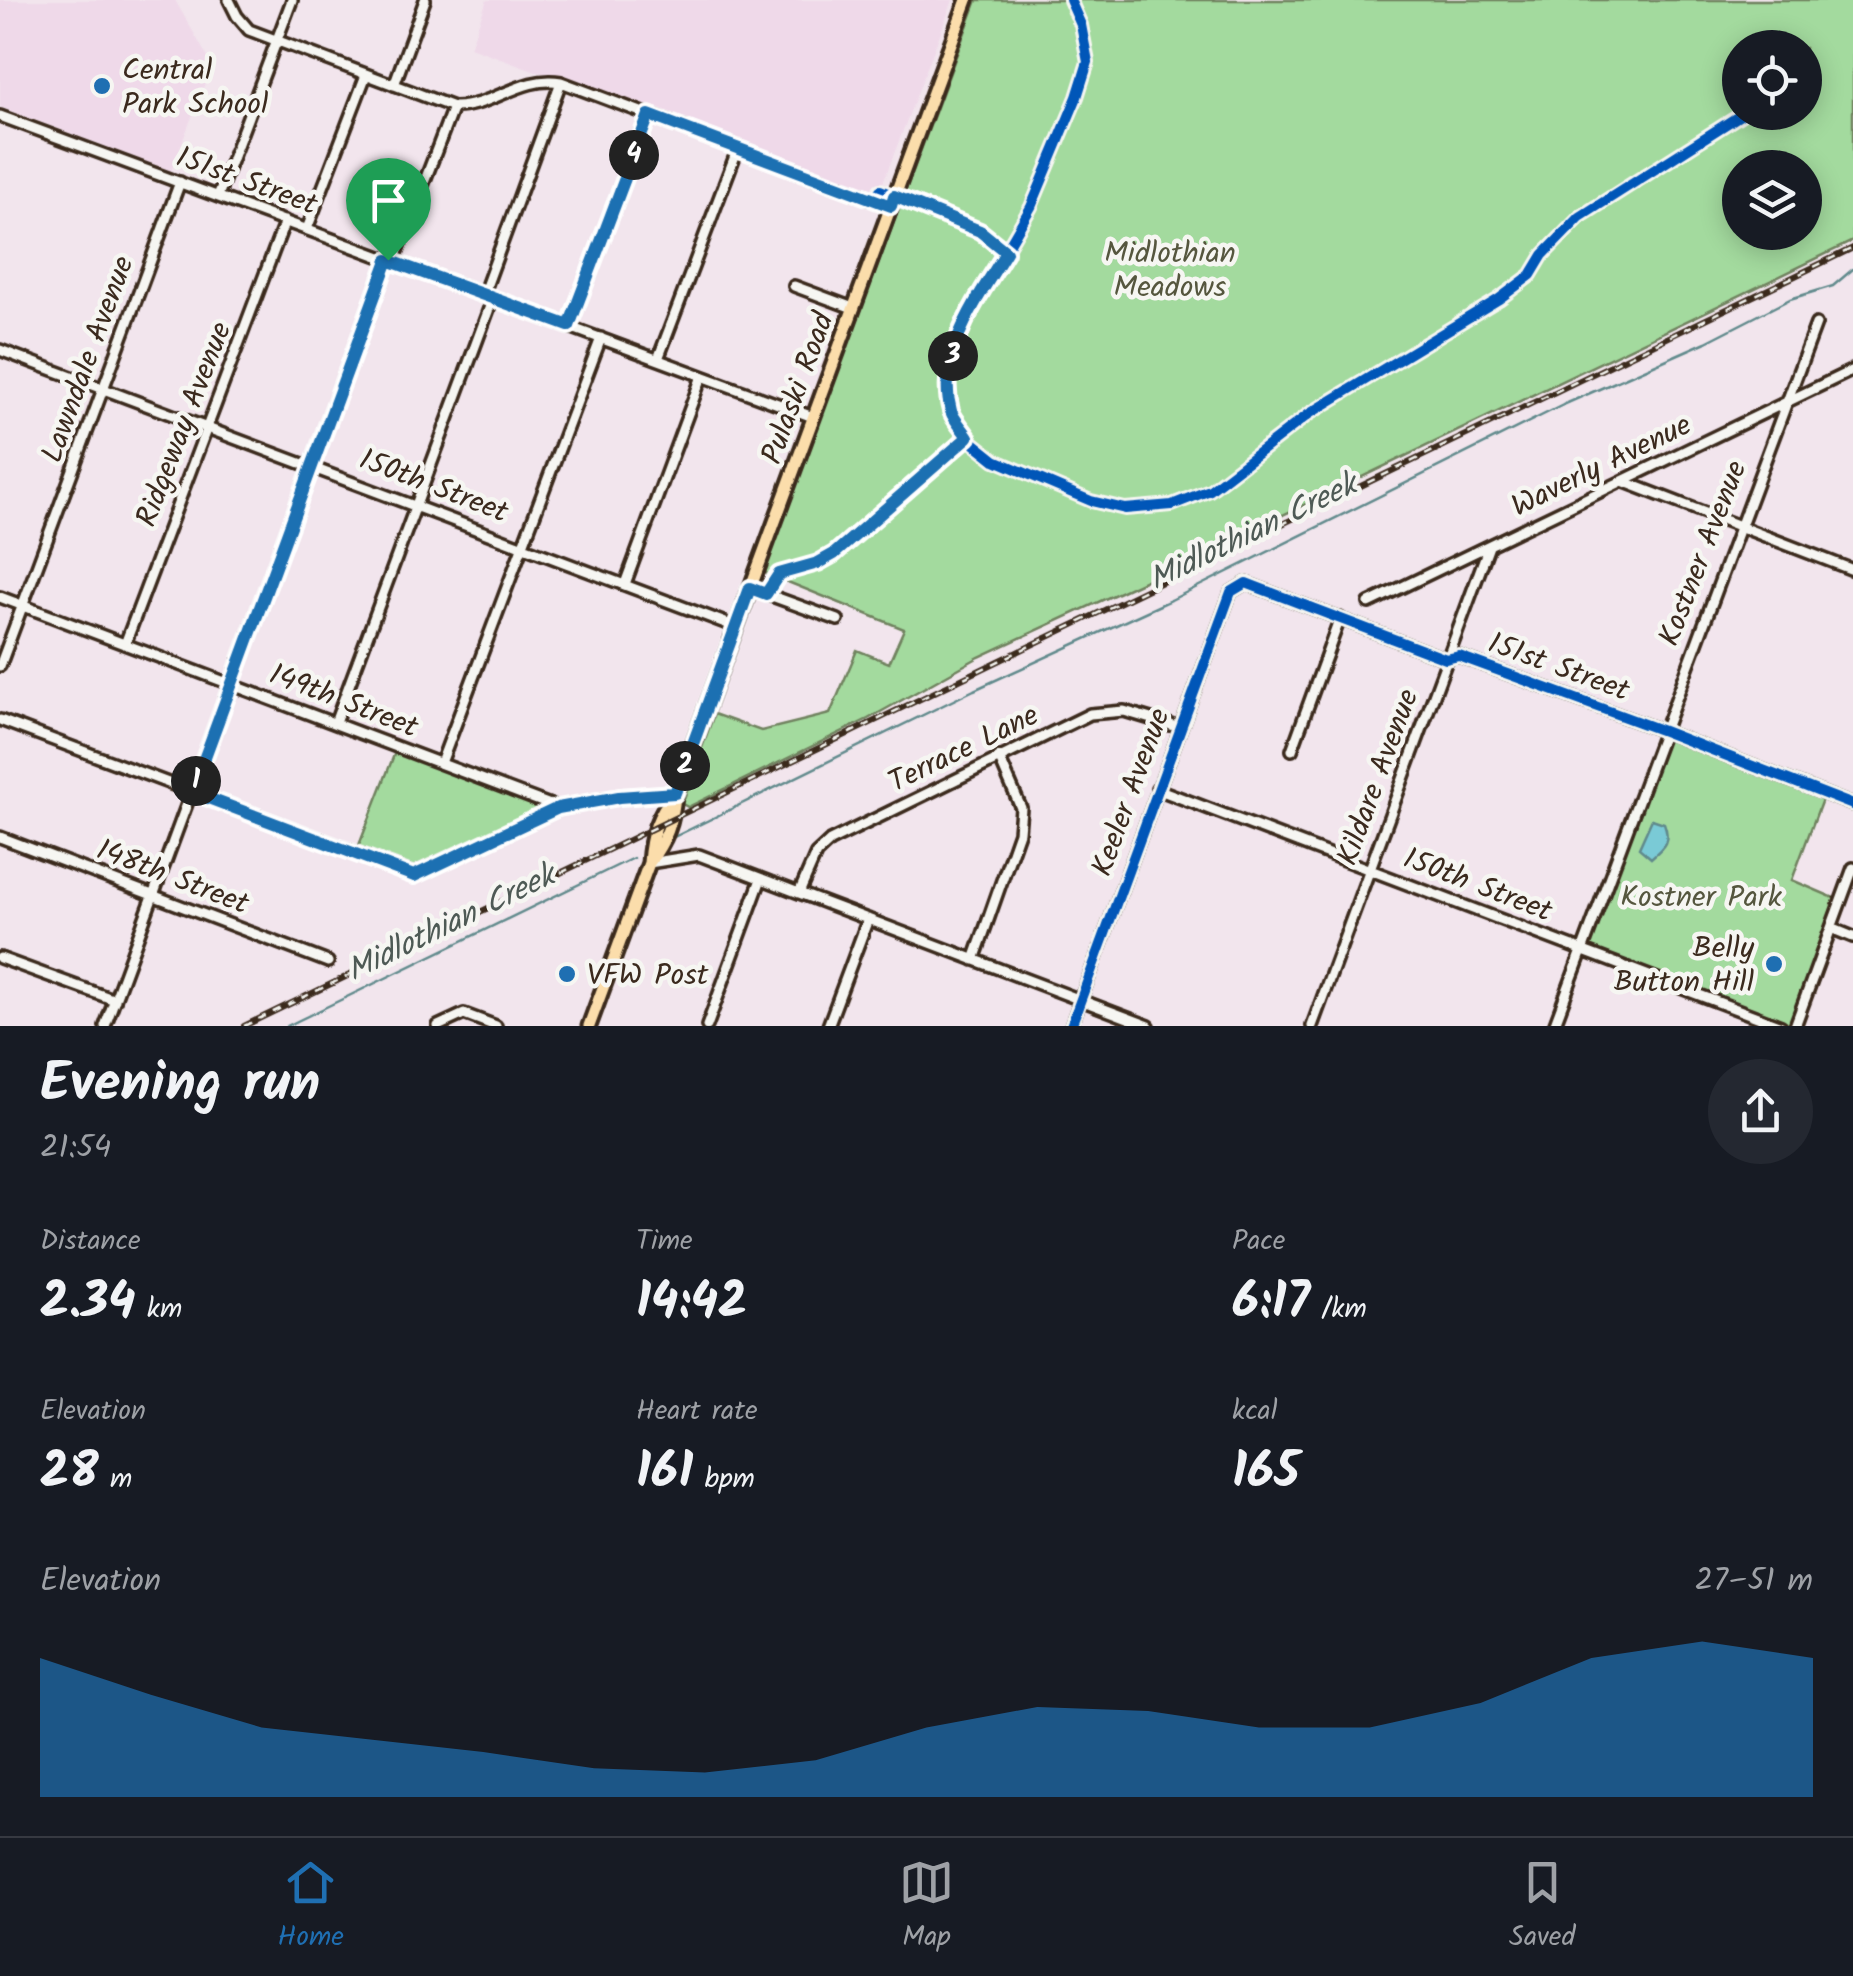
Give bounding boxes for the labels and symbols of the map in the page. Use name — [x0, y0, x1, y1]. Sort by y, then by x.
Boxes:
place label: Central Park School — [122, 47, 268, 129]
marker: Central Park School — [91, 75, 113, 97]
pin: 4 — [609, 130, 659, 180]
street label: 151st Street — [169, 134, 324, 230]
pin — [346, 158, 431, 261]
park label: Midlothian Meadows — [1104, 230, 1236, 312]
street label: Lawndale Avenue — [29, 250, 149, 470]
street label: Pulaski Road — [749, 305, 849, 471]
street label: Ridgeway Avenue — [124, 315, 246, 534]
pin: 3 — [928, 331, 978, 381]
street label: Waverly Avenue — [1504, 402, 1700, 531]
street label: 150th Street — [352, 436, 515, 537]
street label: Kostner Avenue — [1646, 454, 1761, 654]
water label: Midlothian Creek — [1140, 459, 1370, 606]
street label: 151st Street — [1481, 620, 1636, 716]
street label: 149th Street — [262, 651, 425, 752]
street label: Kildare Avenue — [1325, 683, 1433, 873]
street label: Terrace Lane — [880, 693, 1047, 807]
street label: Keeler Avenue — [1079, 702, 1185, 884]
pin: 2 — [660, 741, 710, 791]
pin: 1 — [171, 756, 221, 806]
street label: 148th Street — [89, 827, 256, 929]
street label: 150th Street — [1396, 835, 1559, 936]
water label: Midlothian Creek — [338, 850, 568, 997]
park label: Kostner Park — [1620, 874, 1783, 922]
place label: Belly Button Hill — [1614, 925, 1755, 1007]
place label: VFW Post — [587, 952, 709, 1000]
marker: Belly Button Hill — [1763, 953, 1785, 975]
marker: VFW Post — [556, 963, 578, 985]

